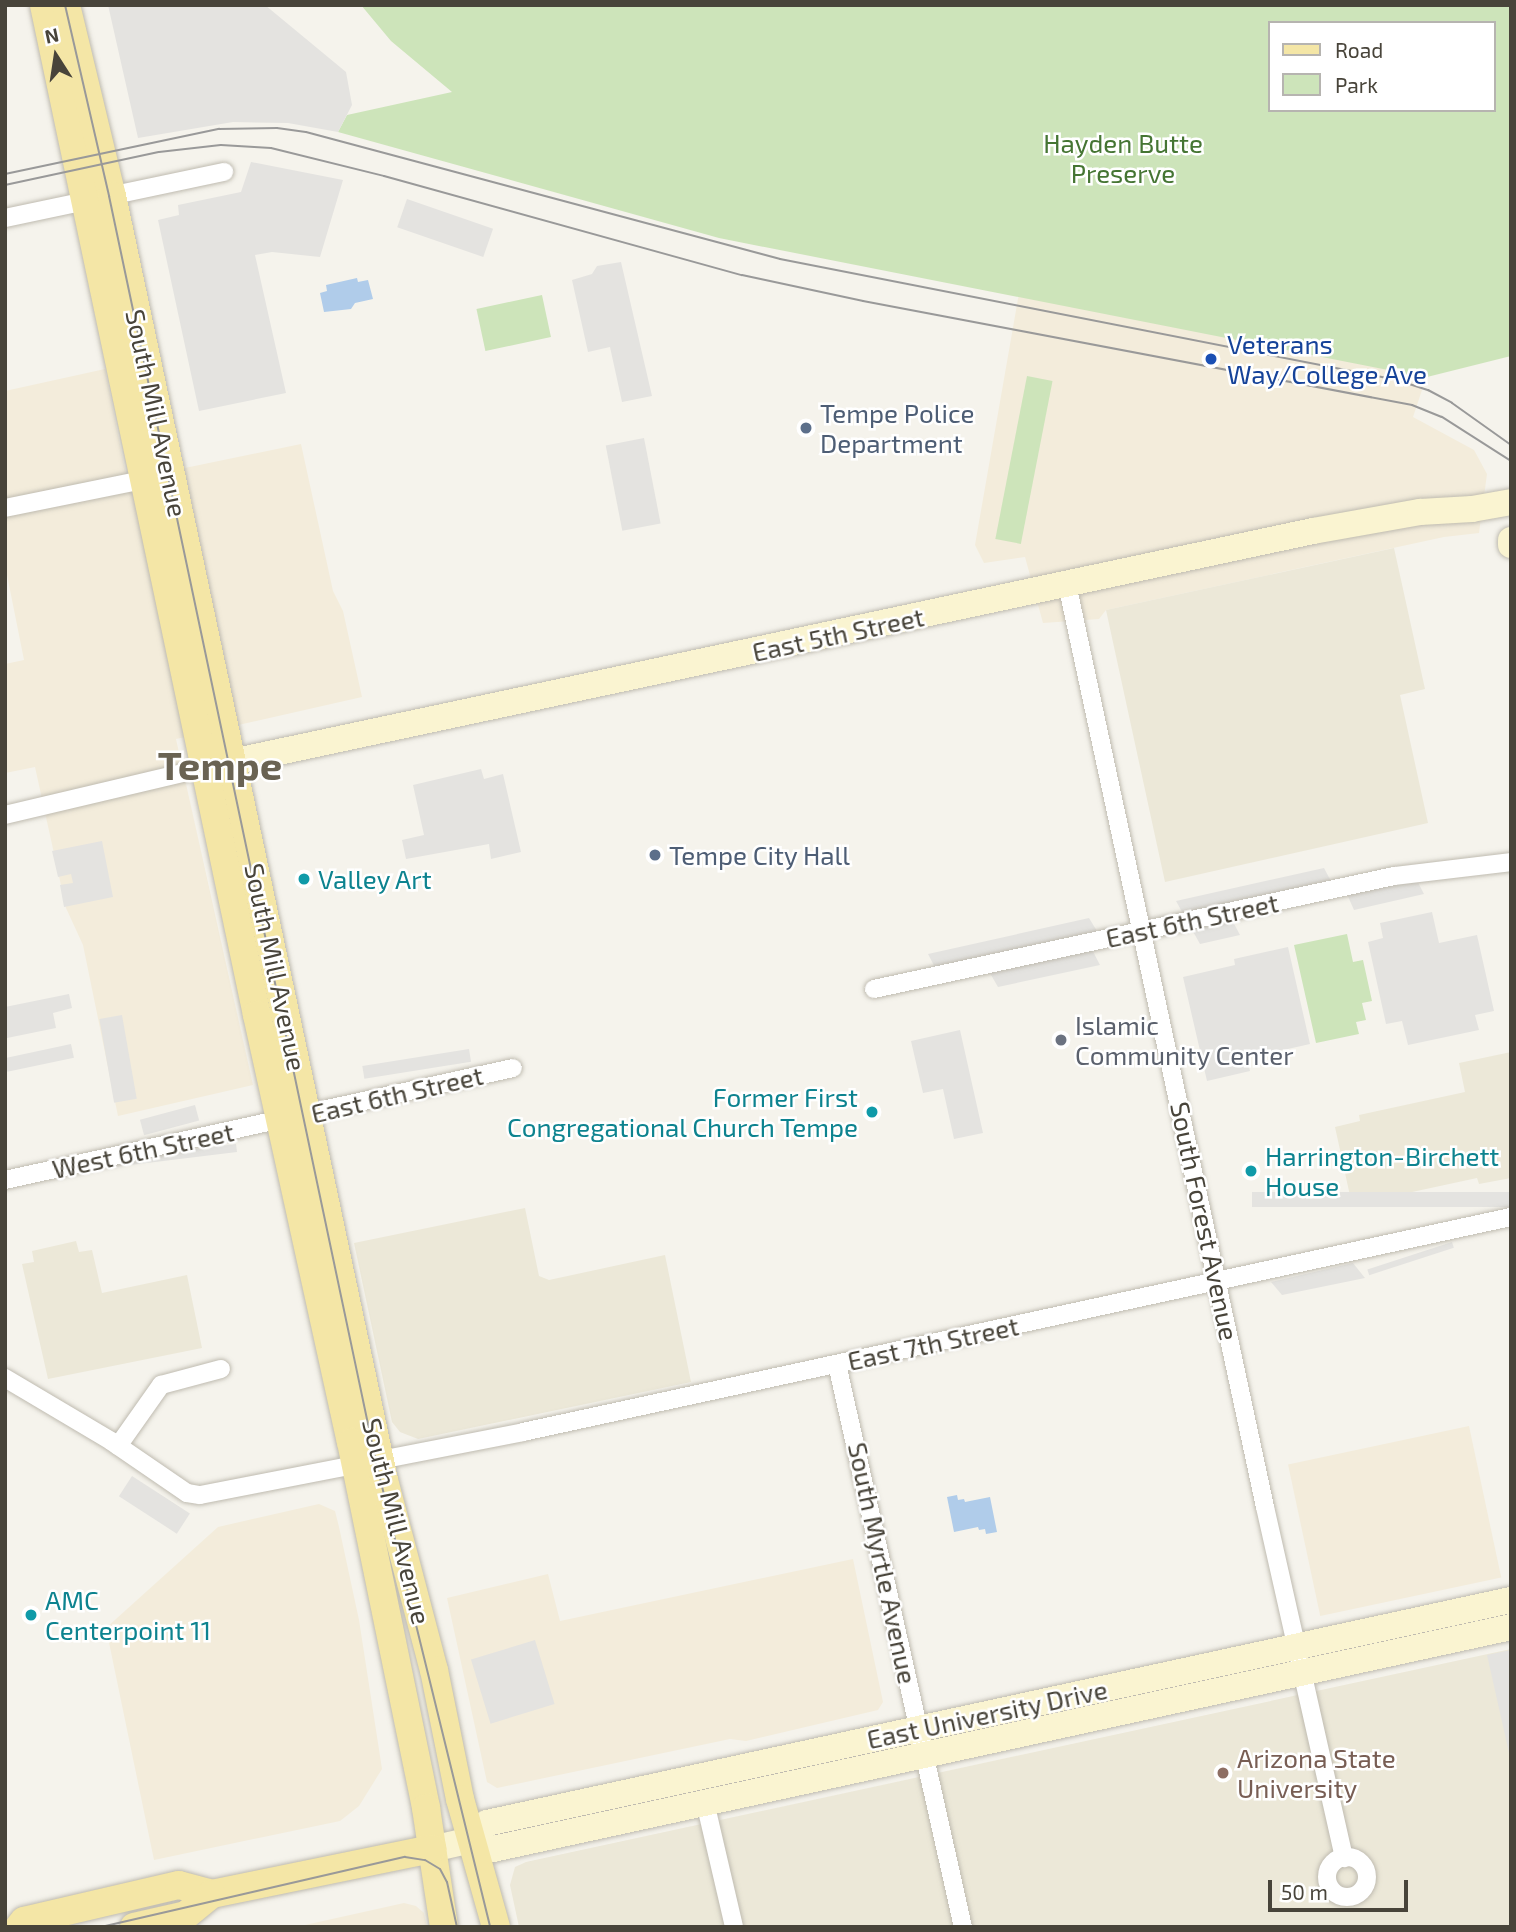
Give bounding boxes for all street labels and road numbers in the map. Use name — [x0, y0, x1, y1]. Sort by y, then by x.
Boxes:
street label: South Mill Avenue — [120, 306, 194, 520]
street label: East 5th Street — [749, 601, 927, 667]
street label: South Mill Avenue — [239, 860, 313, 1074]
street label: East 6th Street — [1103, 886, 1281, 954]
street label: East 6th Street — [308, 1059, 486, 1129]
street label: South Forest Avenue — [1164, 1099, 1246, 1343]
street label: West 6th Street — [49, 1116, 237, 1184]
street label: East 7th Street — [845, 1310, 1021, 1376]
street label: South Mill Avenue — [356, 1414, 438, 1628]
street label: South Myrtle Avenue — [842, 1439, 924, 1687]
street label: East University Drive — [864, 1673, 1110, 1755]

